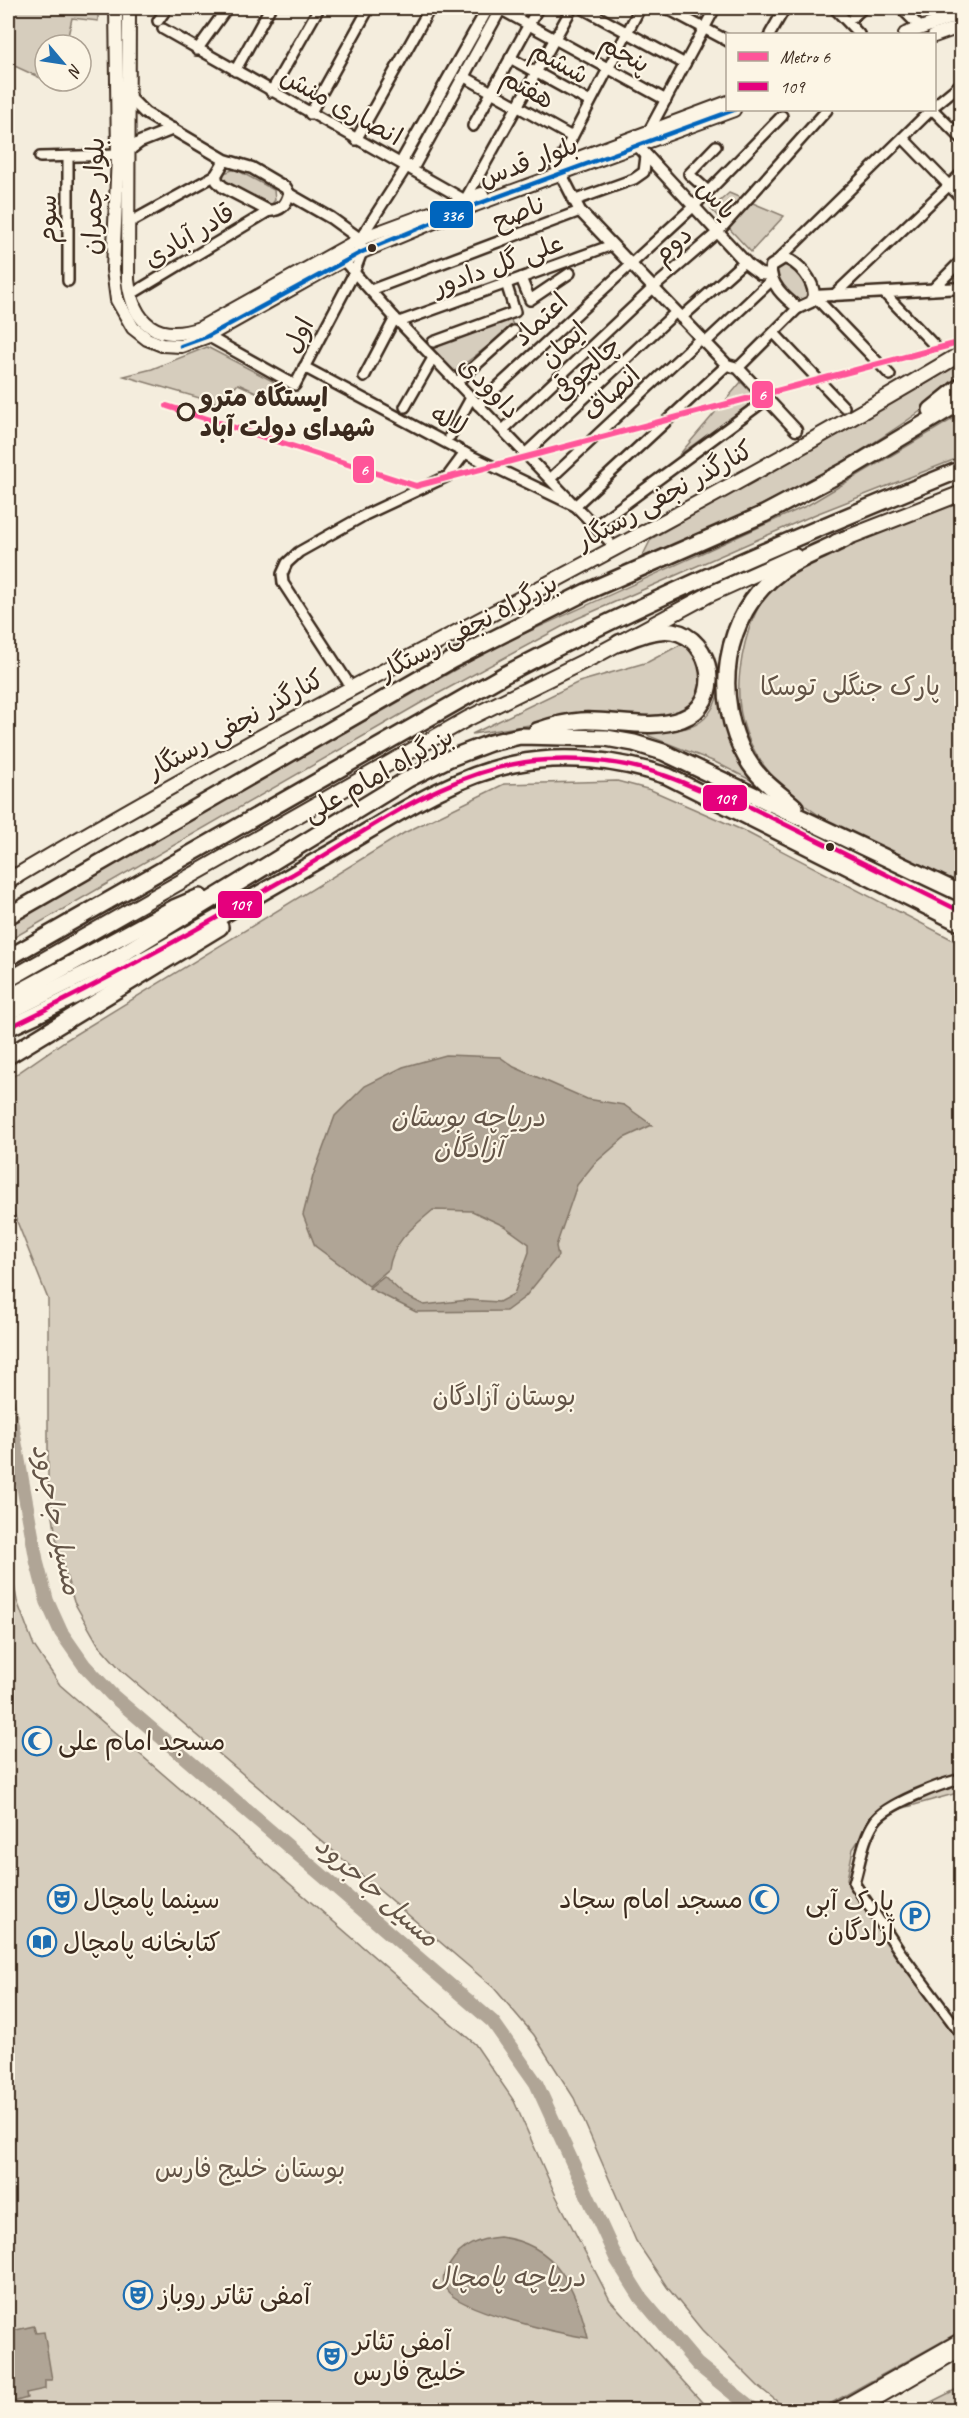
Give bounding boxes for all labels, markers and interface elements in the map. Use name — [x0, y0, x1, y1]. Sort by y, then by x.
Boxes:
street label: پنجم — [592, 26, 656, 83]
north arrow — [33, 33, 93, 93]
street label: ششم — [523, 33, 595, 94]
legend — [726, 33, 936, 111]
text: Metro 6 — [780, 46, 831, 68]
street label: انصاری منش — [275, 59, 409, 153]
text: N — [63, 61, 86, 82]
street label: هفتم — [494, 61, 560, 119]
text: 109 — [780, 76, 806, 98]
street label: بلوار قدس — [474, 128, 582, 195]
street label: بلوار چمران — [75, 136, 112, 256]
street label: یاس — [690, 172, 744, 227]
street label: ناصح — [488, 187, 551, 239]
street label: سوم — [31, 194, 67, 244]
street label: قادر آبادی — [138, 196, 241, 275]
line badge: 336 — [429, 200, 474, 229]
text: 336 — [441, 206, 464, 226]
street label: دوم — [646, 218, 701, 273]
street label: علی گل دادور — [427, 226, 568, 304]
unlabelled marker — [366, 242, 378, 254]
street label: اعتماد — [506, 285, 575, 353]
street label: اول — [275, 312, 321, 359]
street label: ایمان — [532, 314, 594, 375]
street label: چالچوقی — [545, 328, 627, 408]
street label: داوودی — [452, 349, 528, 426]
street label: انصاف — [575, 358, 647, 428]
line badge: 6 — [751, 380, 774, 409]
place label: ایستگاه مترو شهدای دولت آباد — [198, 381, 375, 444]
text: 6 — [758, 385, 767, 405]
street label: لاله — [425, 397, 473, 444]
marker: ایستگاه مترو شهدای دولت آباد — [177, 403, 195, 421]
street label: کنارگذر نجفی رستگار — [569, 433, 759, 558]
line badge: 6 — [352, 455, 375, 484]
text: 6 — [360, 460, 369, 480]
street label: بزرگراه نجفی رستگار — [372, 566, 563, 689]
street label: کنارگذر نجفی رستگار — [140, 662, 330, 787]
park label: پارک جنگلی توسکا — [760, 670, 940, 703]
street label: بزرگراه امام علی — [297, 719, 461, 832]
line badge: 109 — [702, 784, 748, 812]
text: 109 — [714, 789, 738, 809]
unlabelled marker — [824, 841, 836, 853]
line badge: 109 — [217, 890, 263, 919]
text: 109 — [229, 895, 253, 915]
water label: دریاچه بوستان آزادگان — [391, 1100, 545, 1165]
park label: بوستان آزادگان — [432, 1380, 576, 1413]
water label: مسیل جاجرود — [24, 1440, 90, 1598]
mosque icon: مسجد امام علی — [21, 1725, 53, 1757]
place label: مسجد امام علی — [58, 1725, 225, 1761]
water label: مسیل جاجرود — [308, 1828, 446, 1954]
theatre icon: سینما پامچال — [46, 1883, 78, 1915]
place label: سینما پامچال — [83, 1883, 220, 1916]
place label: مسجد امام سجاد — [559, 1883, 743, 1919]
mosque icon: مسجد امام سجاد — [748, 1883, 780, 1915]
place label: پارک آبی آزادگان — [805, 1885, 896, 1948]
parking icon: پارک آبی آزادگان — [899, 1900, 931, 1932]
library icon: کتابخانه پامچال — [26, 1926, 58, 1958]
place label: کتابخانه پامچال — [63, 1926, 221, 1959]
park label: بوستان خلیج فارس — [155, 2152, 345, 2186]
water label: دریاچه پامچال — [431, 2260, 585, 2294]
theatre icon: آمفی تئاتر روباز — [122, 2279, 154, 2311]
place label: آمفی تئاتر روباز — [157, 2279, 312, 2312]
place label: آمفی تئاتر خلیج فارس — [351, 2325, 466, 2389]
theatre icon: آمفی تئاتر خلیج فارس — [316, 2340, 348, 2372]

